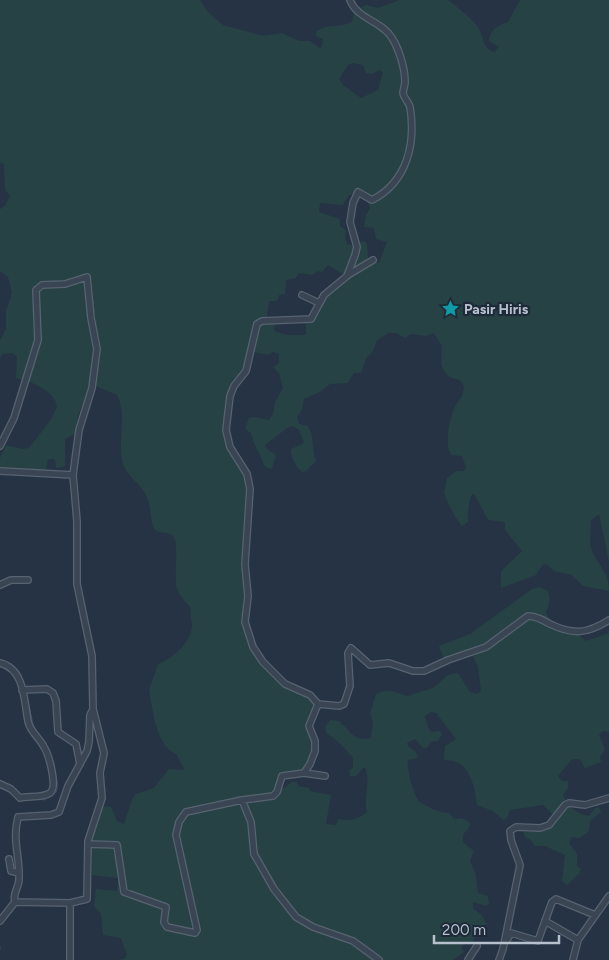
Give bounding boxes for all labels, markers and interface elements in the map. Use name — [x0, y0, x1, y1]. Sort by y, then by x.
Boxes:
place icon: Pasir Hiris — [440, 299, 460, 319]
place label: Pasir Hiris — [464, 301, 529, 318]
scale bar — [434, 912, 559, 944]
text: 200 m — [442, 921, 486, 939]

